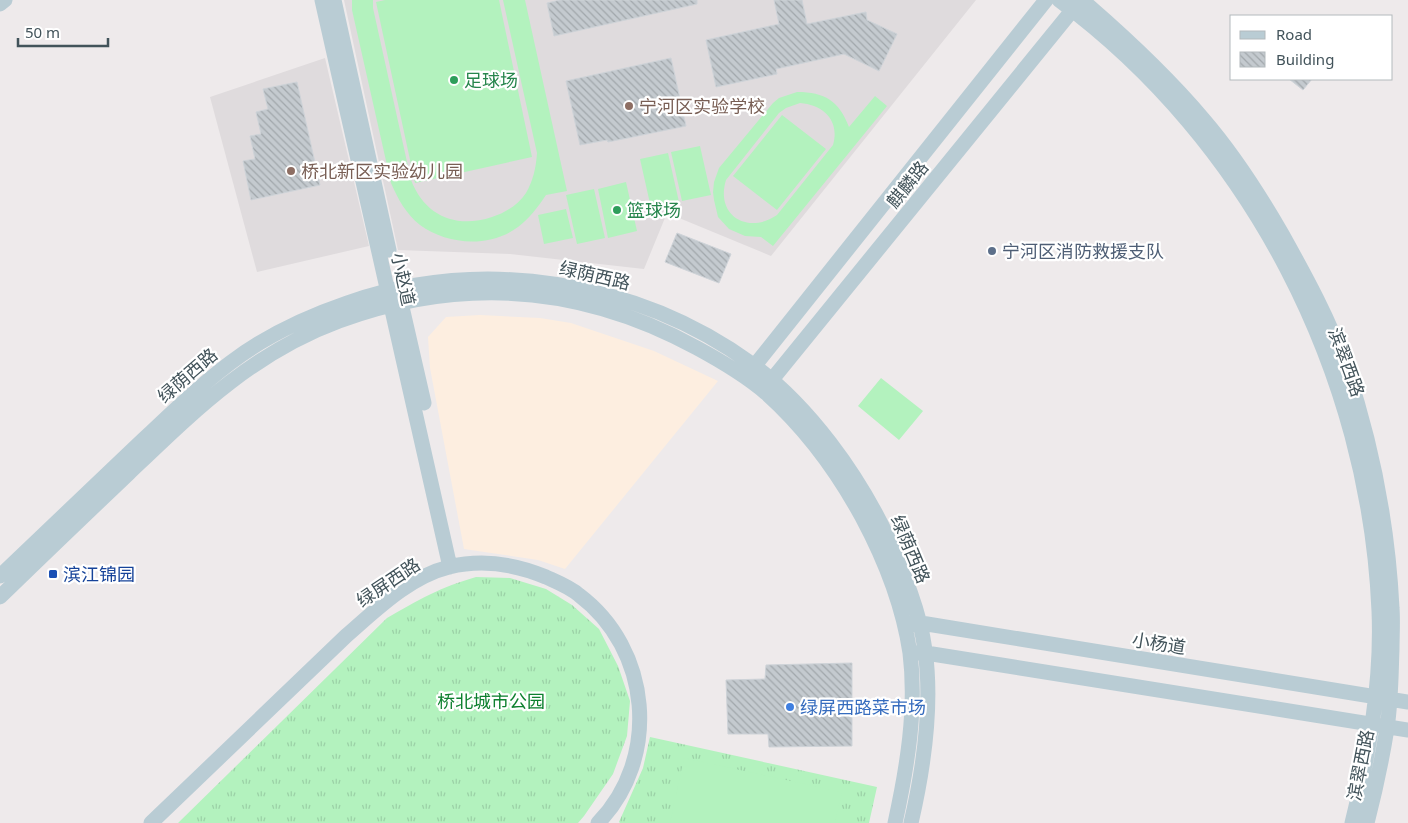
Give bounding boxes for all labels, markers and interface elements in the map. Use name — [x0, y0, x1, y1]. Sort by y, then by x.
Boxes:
scale bar — [18, 15, 108, 47]
legend — [1230, 15, 1393, 80]
text: 50 m — [25, 22, 60, 42]
text: Road — [1276, 24, 1312, 44]
text: Building — [1276, 49, 1334, 69]
place label: 足球场 — [464, 68, 518, 92]
marker: 足球场 — [448, 74, 460, 86]
place label: 宁河区实验学校 — [639, 94, 765, 118]
marker: 宁河区实验学校 — [623, 100, 635, 112]
street label: 麒麟路 — [881, 155, 933, 213]
place label: 桥北新区实验幼儿园 — [301, 159, 463, 183]
marker: 桥北新区实验幼儿园 — [285, 165, 297, 177]
place label: 篮球场 — [627, 198, 681, 222]
marker: 篮球场 — [611, 204, 623, 216]
place label: 宁河区消防救援支队 — [1002, 239, 1164, 263]
marker: 宁河区消防救援支队 — [986, 245, 998, 257]
street label: 小赵道 — [387, 250, 421, 308]
street label: 绿荫西路 — [557, 255, 633, 295]
street label: 滨翠西路 — [1323, 324, 1371, 400]
street label: 绿荫西路 — [152, 342, 222, 408]
street label: 绿荫西路 — [886, 511, 936, 587]
street label: 绿屏西路 — [351, 552, 425, 612]
place label: 滨江锦园 — [63, 562, 135, 586]
marker: 滨江锦园 — [47, 568, 59, 580]
street label: 小杨道 — [1130, 627, 1188, 659]
park label: 桥北城市公园 — [437, 689, 545, 713]
place label: 绿屏西路菜市场 — [800, 695, 926, 719]
marker: 绿屏西路菜市场 — [784, 701, 796, 713]
street label: 滨翠西路 — [1341, 727, 1379, 803]

